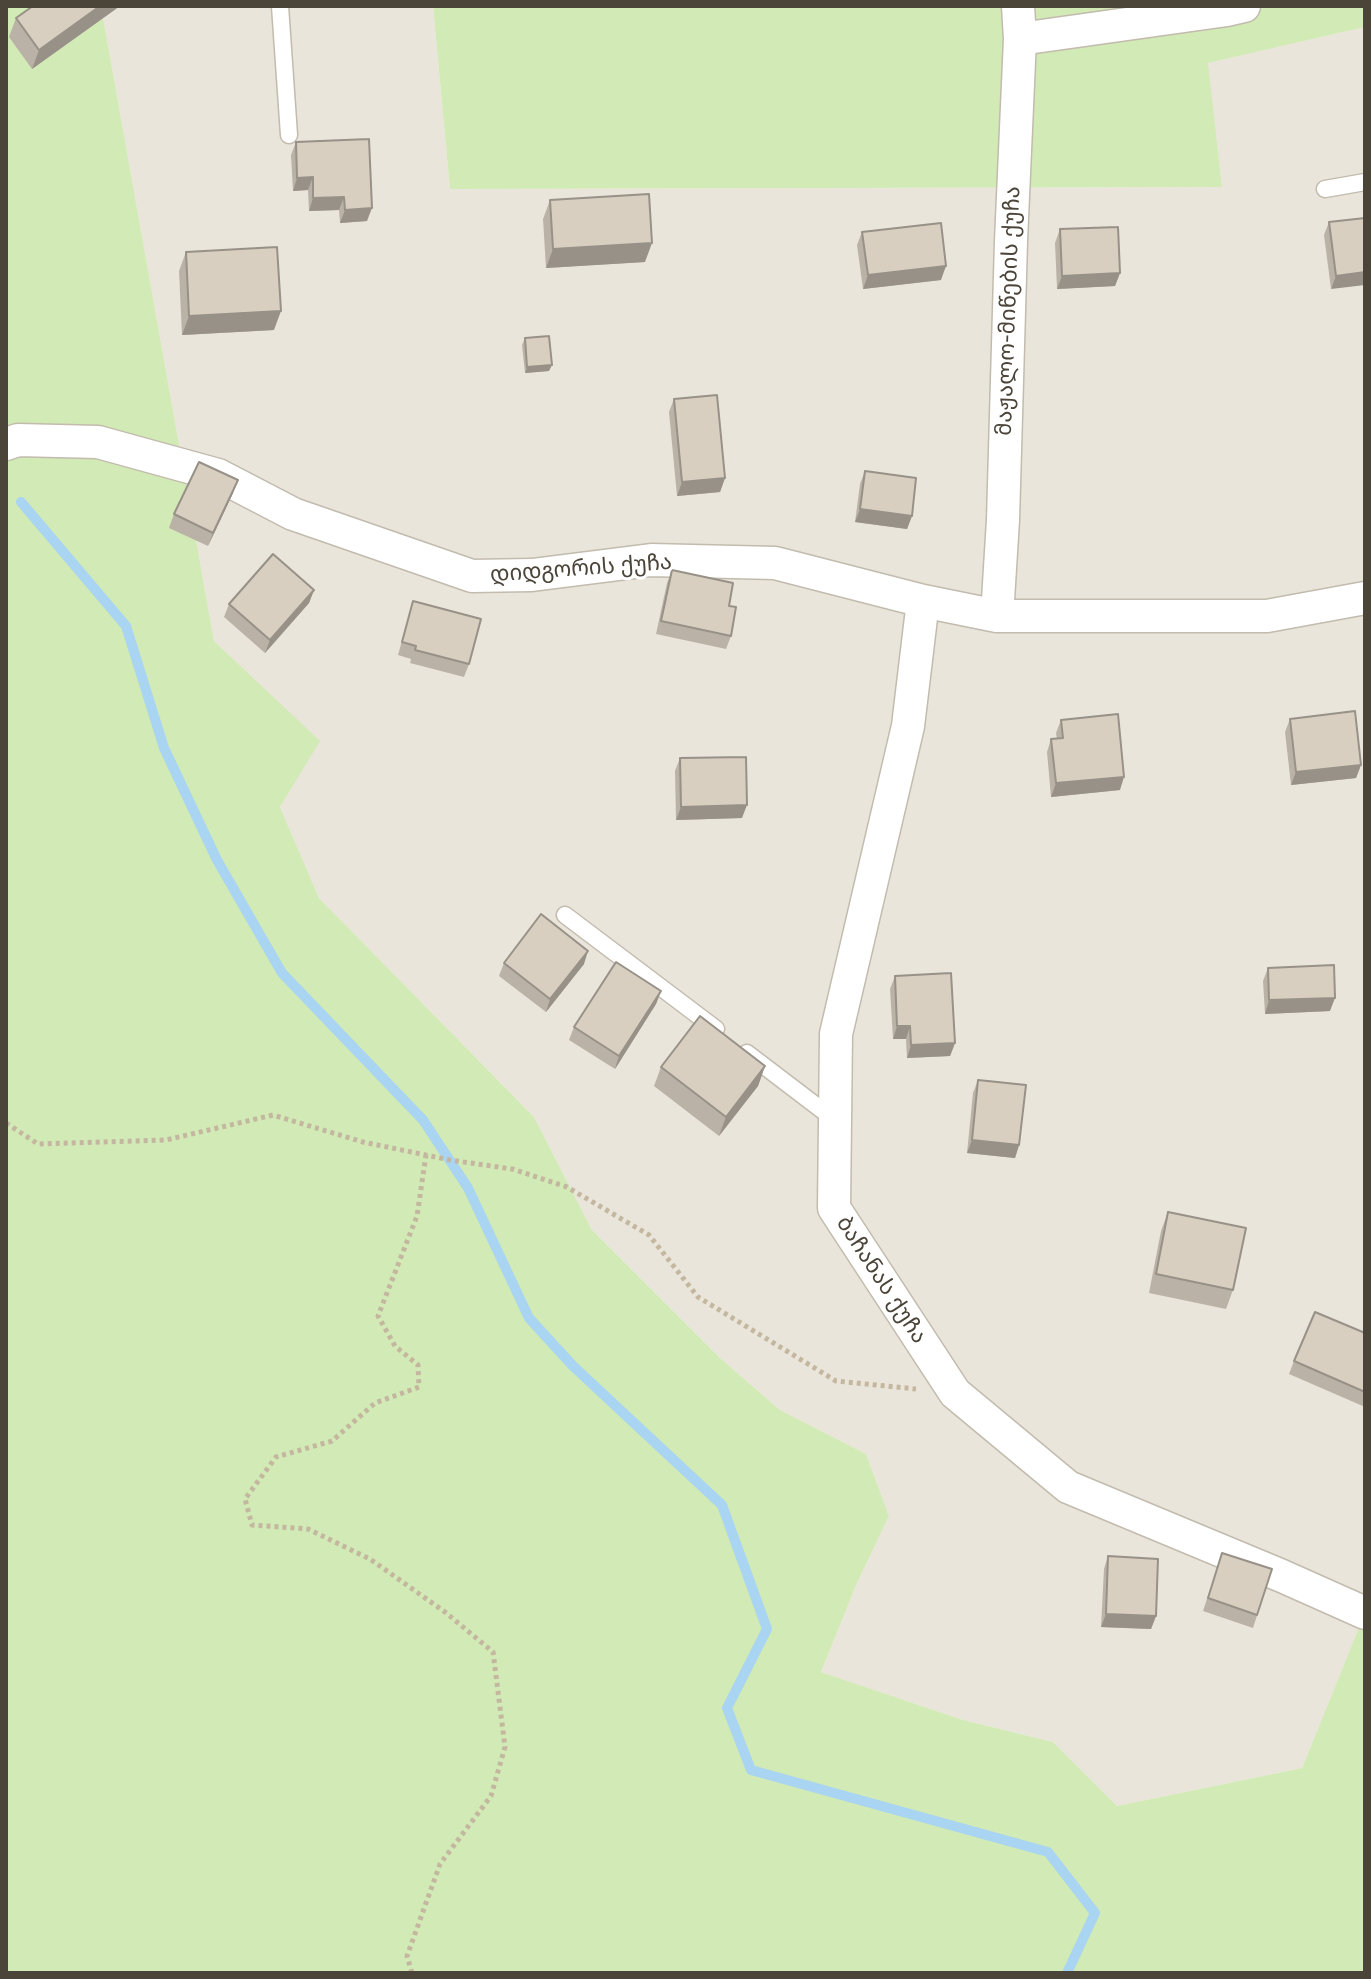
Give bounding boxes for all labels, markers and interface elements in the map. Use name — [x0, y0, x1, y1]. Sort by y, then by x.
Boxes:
street label: მაჟალო-მიწების ქუჩა — [991, 186, 1027, 436]
street label: დიდგორის ქუჩა — [489, 549, 673, 589]
street label: ბაჩანას ქუჩა — [830, 1211, 932, 1349]

